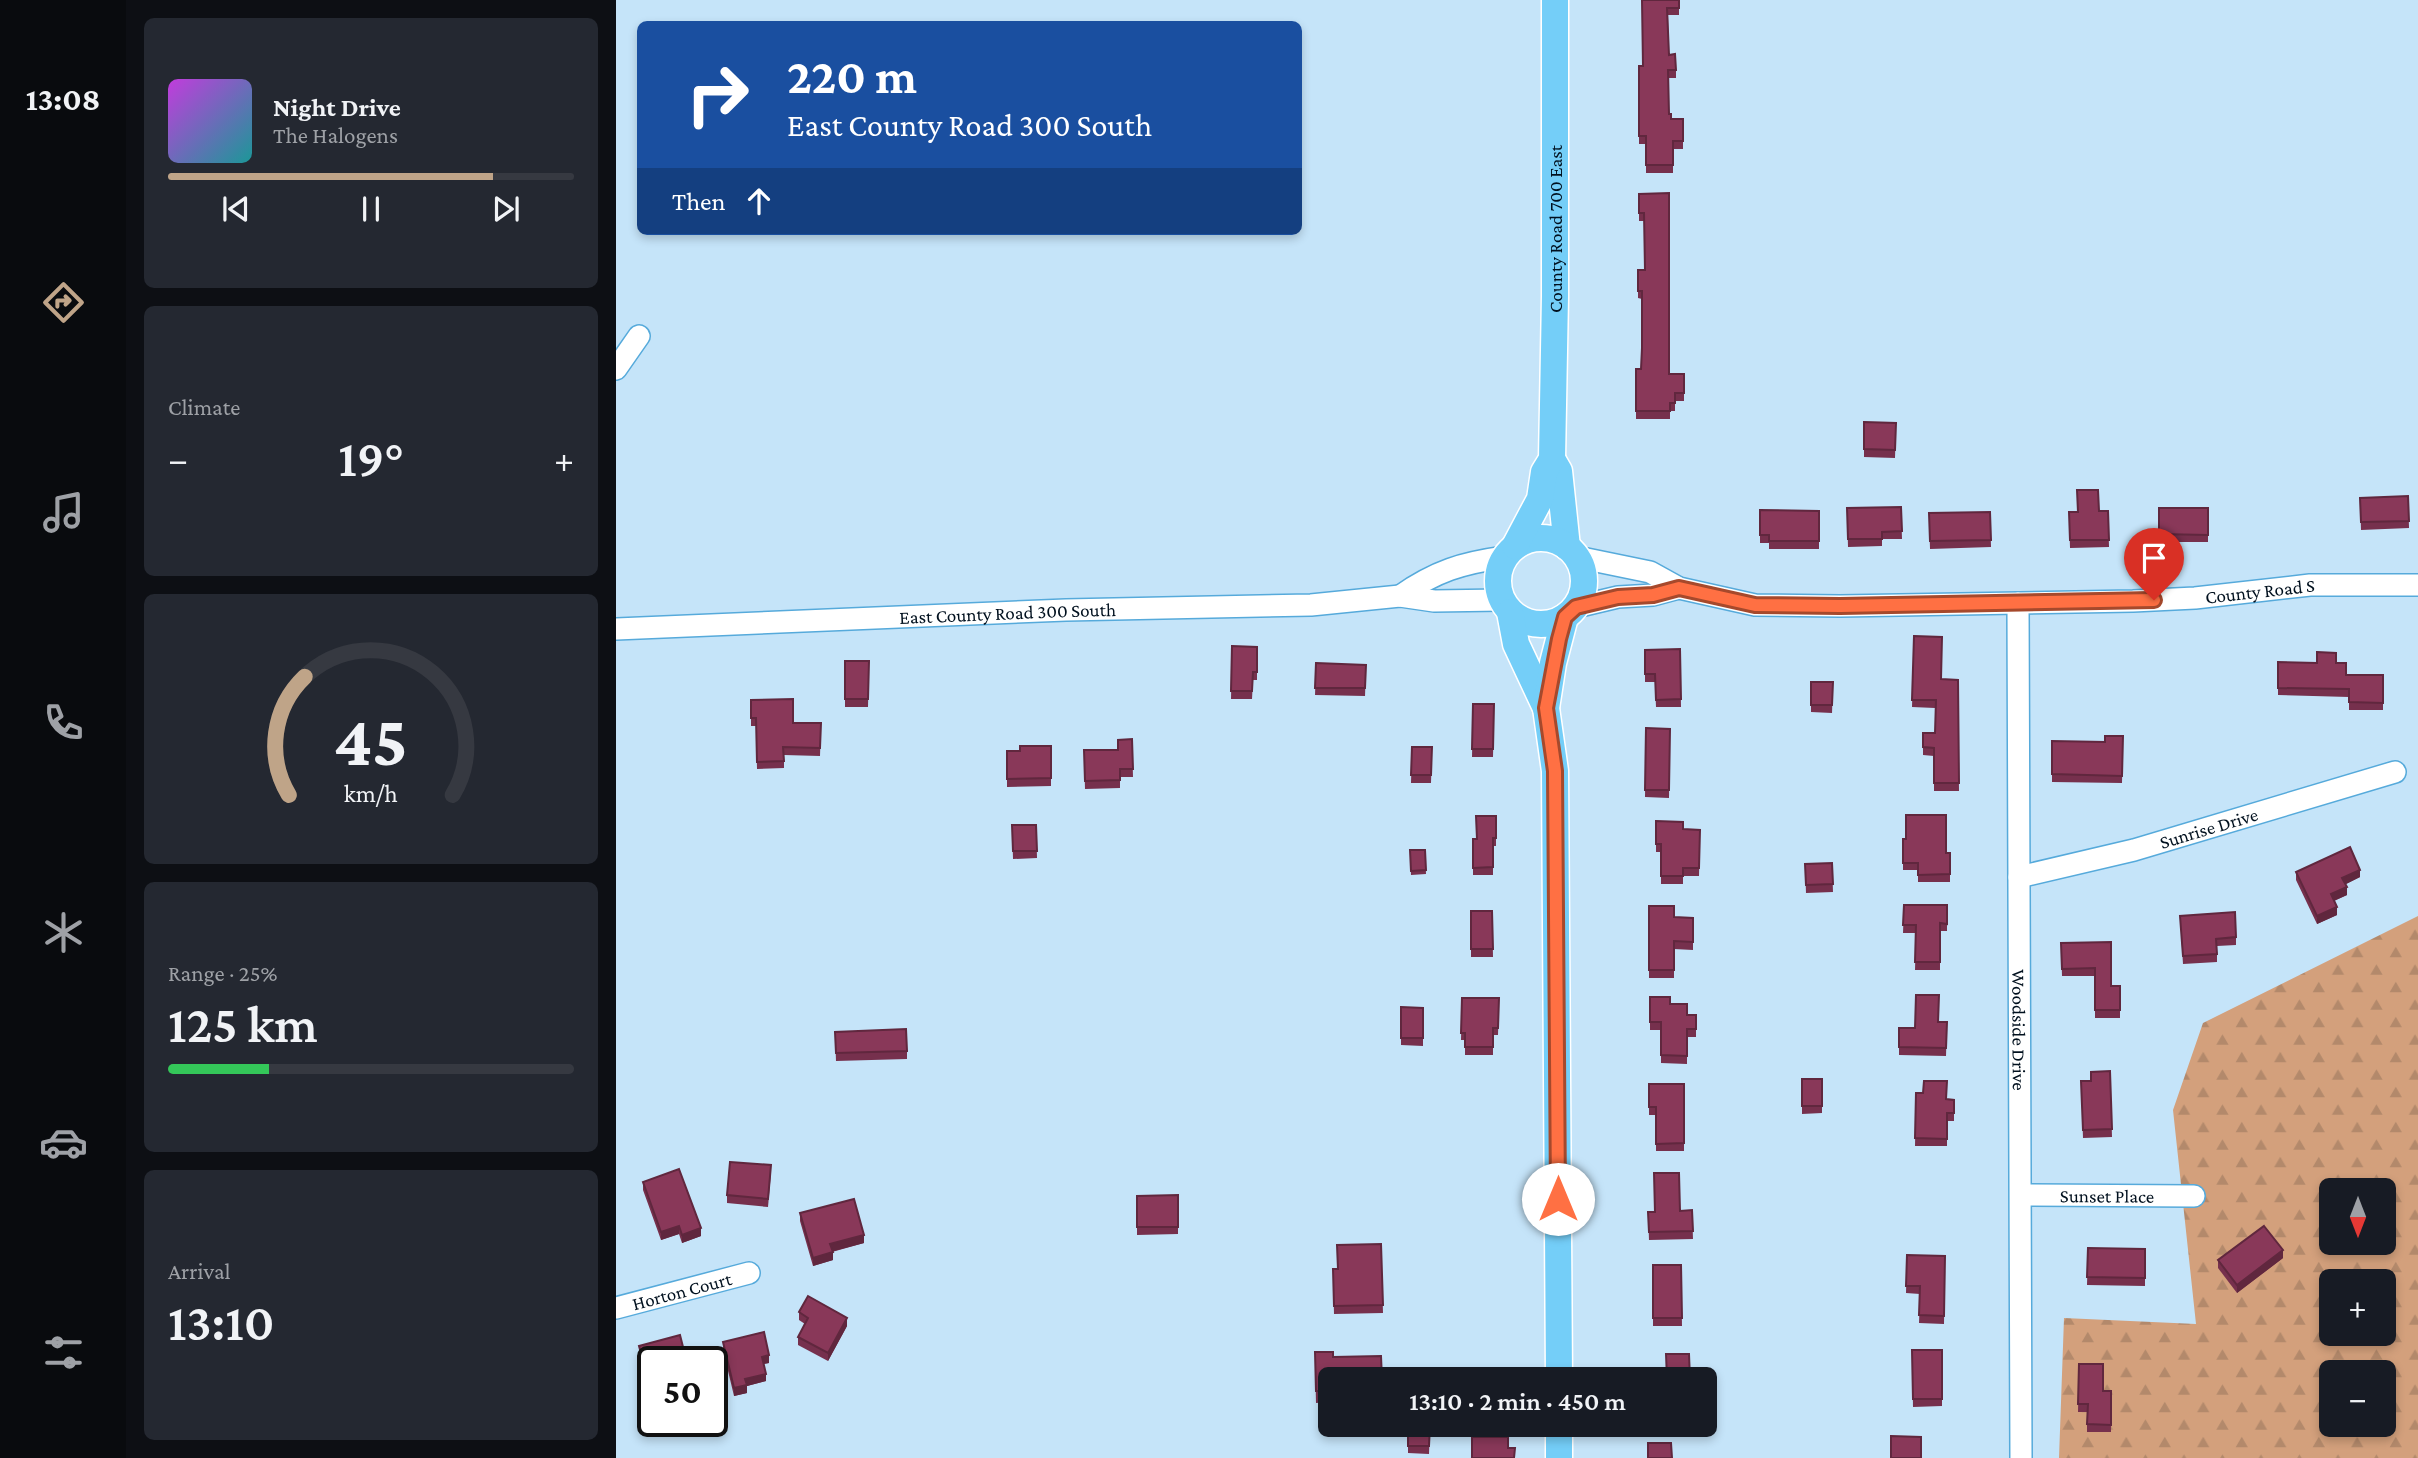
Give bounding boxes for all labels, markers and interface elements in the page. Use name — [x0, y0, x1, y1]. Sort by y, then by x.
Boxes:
icon: right — [672, 49, 763, 140]
text: 220 m — [787, 49, 917, 104]
text: 13:08 — [26, 81, 100, 117]
text: Night Drive — [273, 93, 401, 122]
text: East County Road 300 South — [787, 107, 1152, 143]
text: The Halogens — [273, 122, 398, 148]
street label: County Road 700 East — [1544, 144, 1566, 313]
icon: ahead — [740, 182, 778, 220]
text: Then — [672, 187, 726, 216]
icon: previous — [217, 190, 255, 228]
icon: pause — [352, 190, 390, 228]
icon: next — [487, 190, 525, 228]
icon: directions — [39, 278, 88, 327]
text: Climate — [168, 394, 240, 420]
text: 19° — [338, 429, 404, 487]
text: − — [168, 438, 188, 480]
text: + — [554, 438, 574, 480]
icon: music — [39, 488, 88, 537]
pin — [2124, 528, 2184, 600]
icon: arrive — [2135, 539, 2173, 577]
street label: County Road S — [2204, 575, 2315, 607]
street label: East County Road 300 South — [899, 598, 1116, 628]
icon: phone — [39, 698, 88, 747]
text: 45 — [334, 700, 408, 781]
text: km/h — [344, 780, 398, 807]
street label: Sunrise Drive — [2157, 803, 2260, 852]
icon: climate — [39, 908, 88, 957]
text: Range · 25% — [168, 960, 277, 986]
street label: Woodside Drive — [2009, 969, 2030, 1091]
text: 125 km — [168, 995, 318, 1053]
icon: car — [39, 1118, 88, 1167]
position arrow — [1521, 1162, 1595, 1236]
north arrow — [2319, 1178, 2396, 1255]
map controls — [2319, 1178, 2396, 1437]
street label: Sunset Place — [2060, 1185, 2154, 1206]
text: Arrival — [168, 1258, 231, 1284]
street label: Horton Court — [630, 1267, 734, 1314]
button: + — [2319, 1269, 2396, 1346]
text: 13:10 — [168, 1293, 275, 1351]
icon: filters — [39, 1328, 88, 1377]
speed limit sign: 50 — [637, 1346, 728, 1437]
button: − — [2319, 1360, 2396, 1437]
text: 13:10 · 2 min · 450 m — [1409, 1387, 1626, 1416]

